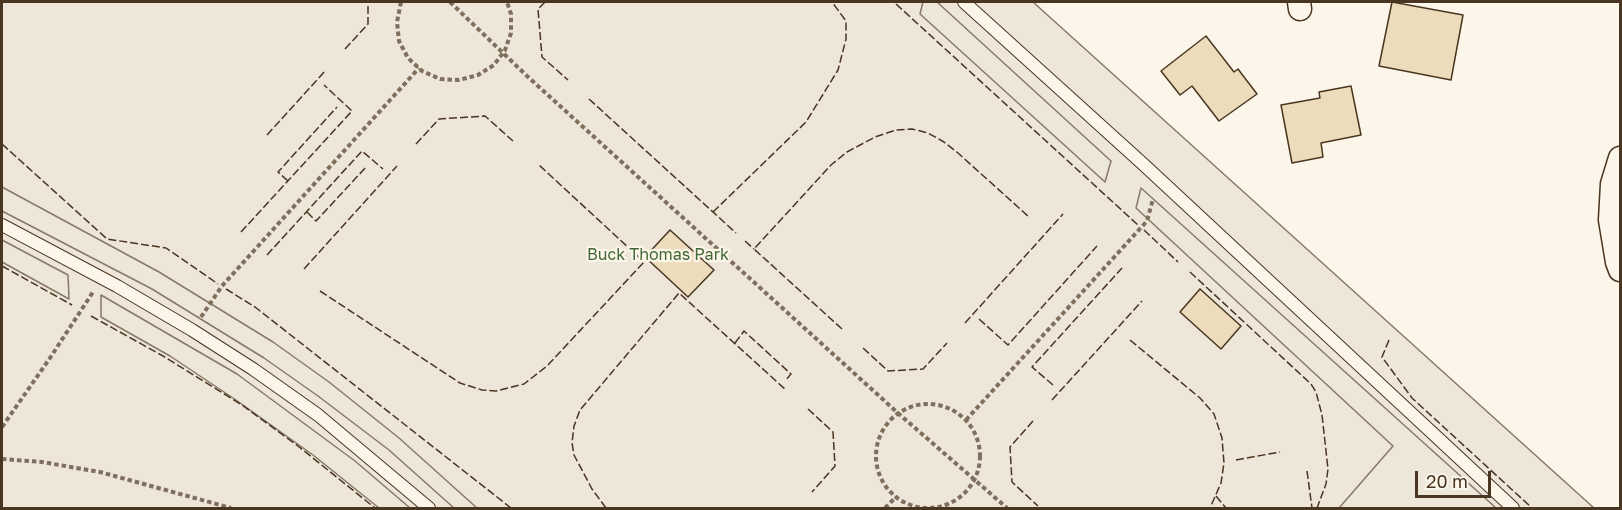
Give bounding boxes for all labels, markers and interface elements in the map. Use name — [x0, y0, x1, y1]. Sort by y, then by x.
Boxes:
park label: Buck Thomas Park — [587, 245, 729, 265]
scale bar — [1418, 459, 1494, 497]
text: 20 m — [1426, 470, 1468, 492]

